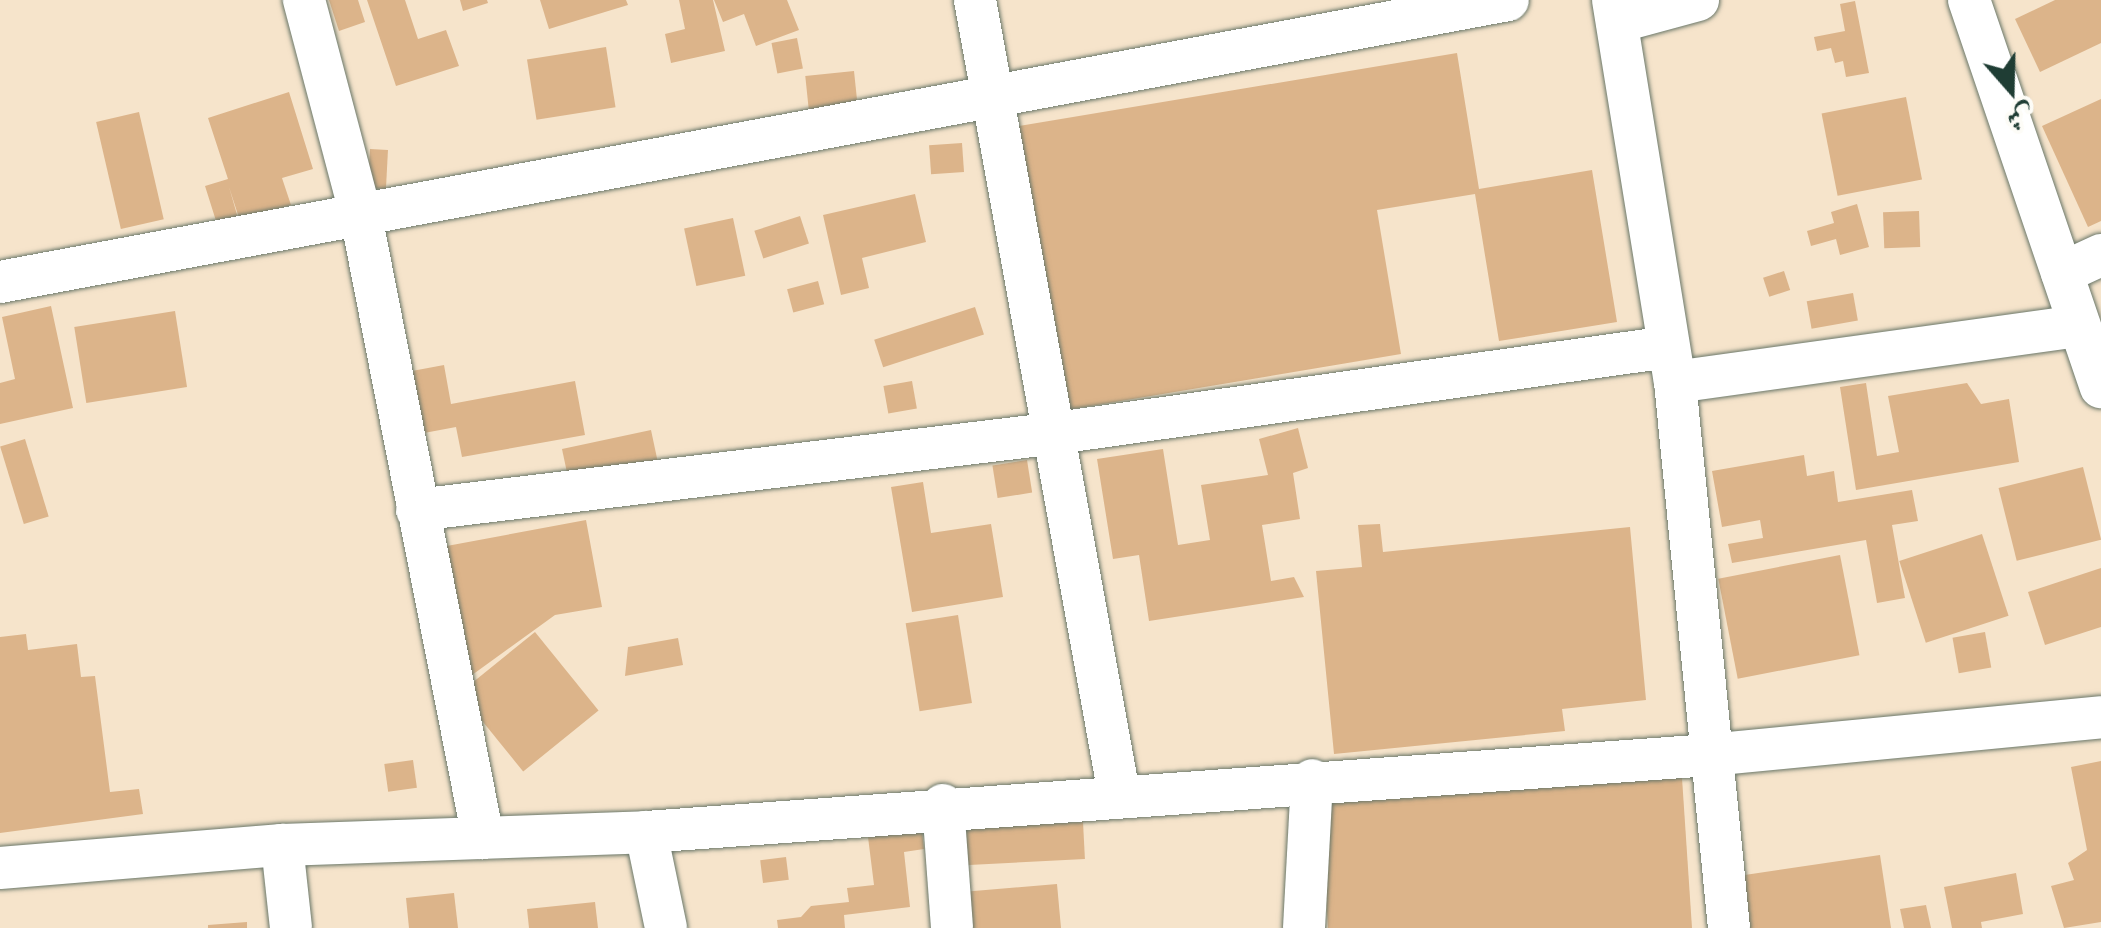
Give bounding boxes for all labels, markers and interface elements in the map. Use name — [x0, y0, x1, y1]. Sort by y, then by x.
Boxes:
north arrow — [1961, 40, 2061, 140]
text: ش — [2002, 97, 2040, 139]

